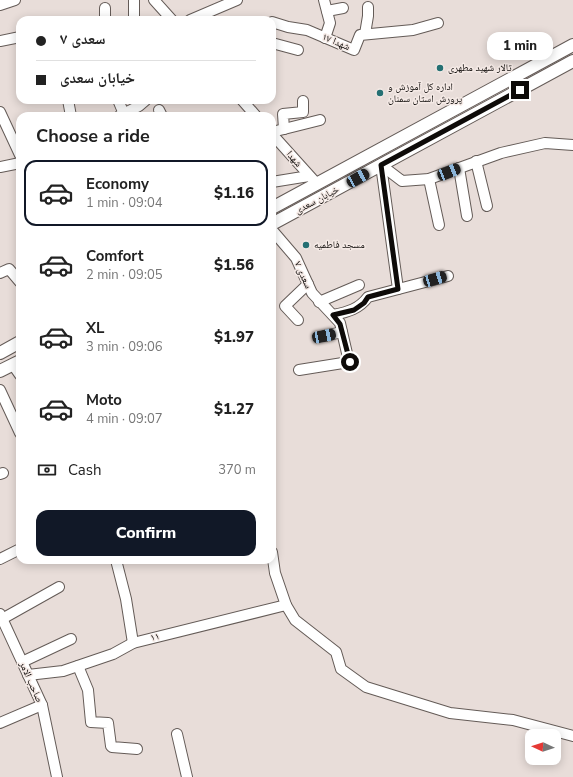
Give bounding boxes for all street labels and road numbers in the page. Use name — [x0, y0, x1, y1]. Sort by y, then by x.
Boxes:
street label: شهدا ۱۷ — [320, 30, 352, 54]
street label: شهدا — [283, 148, 305, 171]
street label: خیابان سعدی — [293, 182, 342, 217]
street label: سعدی ۷ — [291, 259, 315, 291]
street label: ۱۱ — [149, 629, 161, 645]
street label: صاحب الامر — [15, 658, 46, 705]

